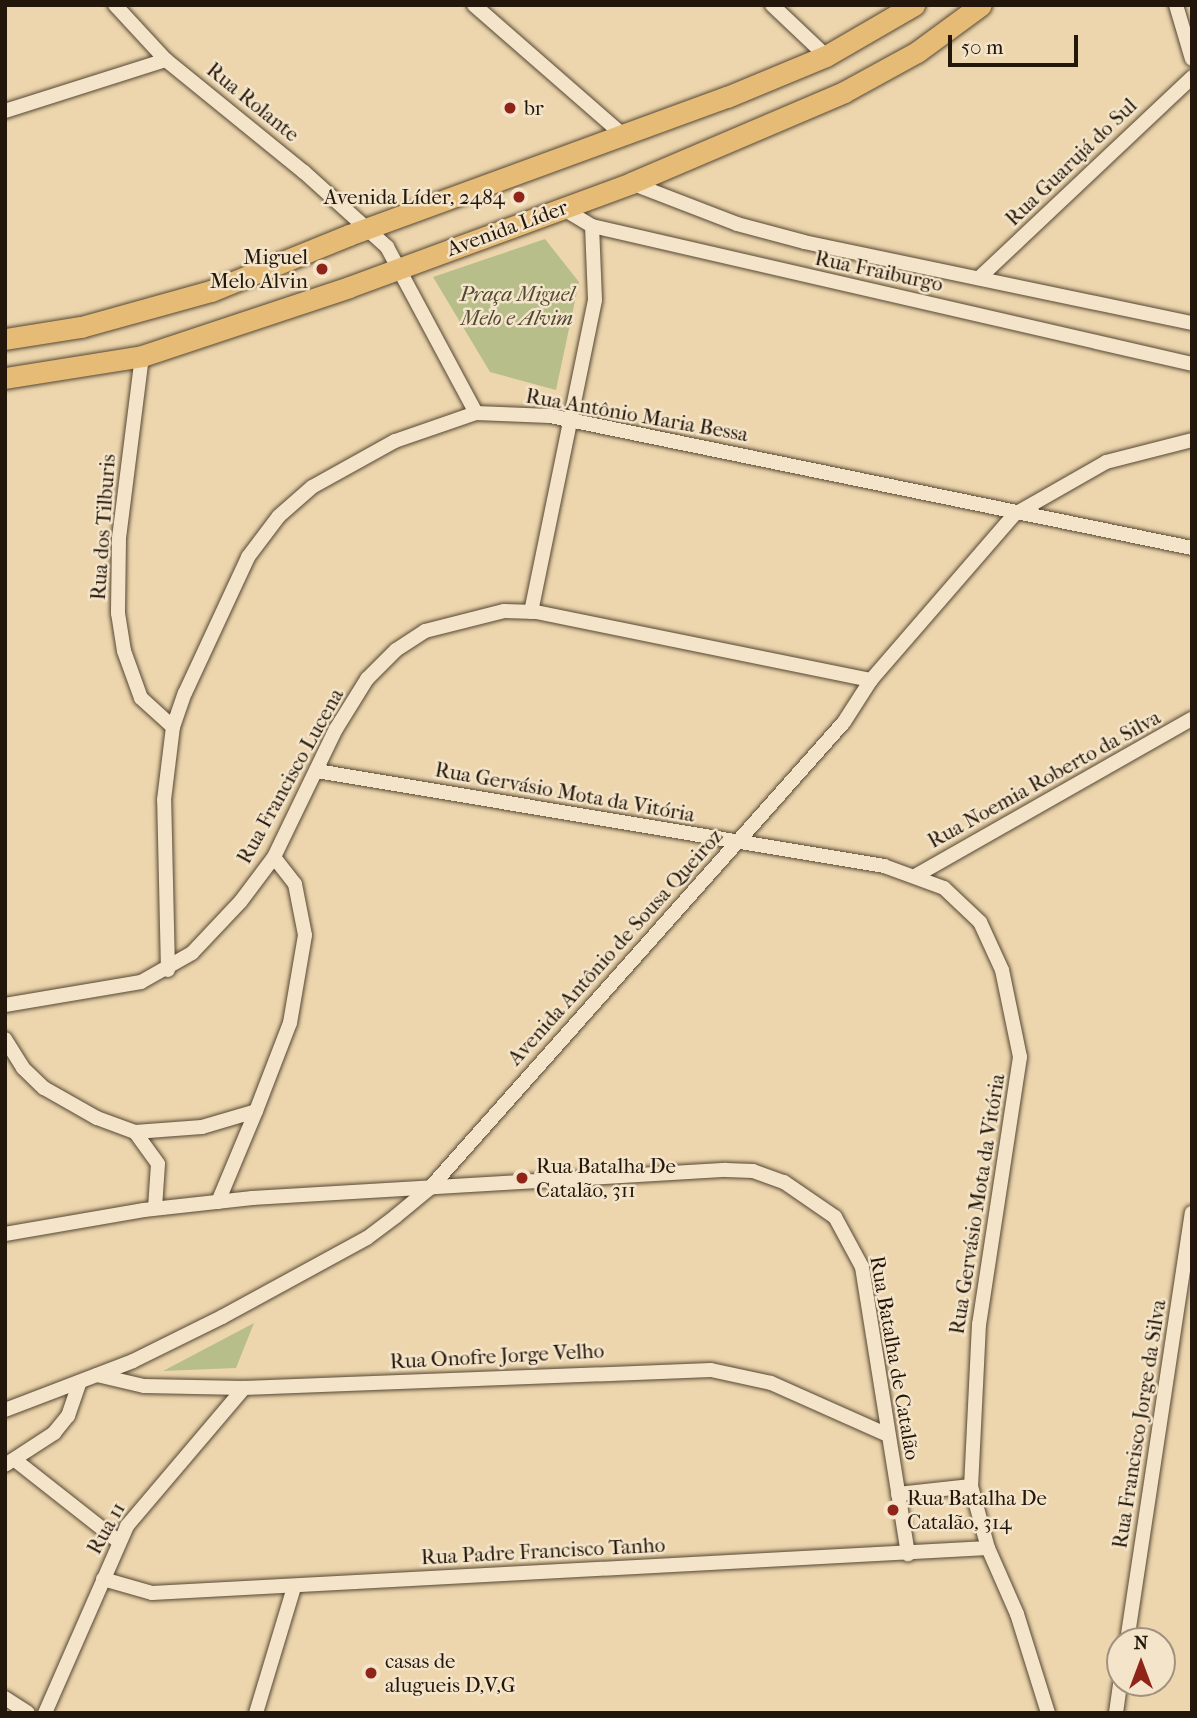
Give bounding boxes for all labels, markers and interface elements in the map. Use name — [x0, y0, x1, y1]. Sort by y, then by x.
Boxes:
scale bar — [952, 21, 1082, 65]
text: 50 m — [961, 35, 1004, 59]
street label: Rua Rolante — [202, 57, 304, 147]
street label: Rua Guarujá do Sul — [1000, 93, 1142, 231]
place label: br — [524, 95, 544, 121]
marker: br — [502, 100, 518, 116]
place label: Avenida Líder, 2484 — [324, 184, 505, 210]
marker: Avenida Líder, 2484 — [511, 189, 527, 205]
street label: Avenida Líder — [443, 194, 571, 262]
place label: Miguel Melo Alvin — [210, 244, 308, 294]
street label: Rua Fraiburgo — [813, 245, 945, 297]
marker: Miguel Melo Alvin — [314, 261, 330, 277]
park label: Praça Miguel Melo e Alvim — [460, 281, 574, 331]
street label: Rua Antônio Maria Bessa — [524, 383, 750, 447]
street label: Rua dos Tilburis — [85, 453, 121, 601]
street label: Rua Francisco Lucena — [231, 684, 349, 868]
street label: Rua Noemia Roberto da Silva — [923, 704, 1165, 854]
street label: Rua Gervásio Mota da Vitória — [433, 757, 697, 827]
street label: Avenida Antônio de Sousa Queiroz — [502, 824, 728, 1070]
street label: Rua Gervásio Mota da Vitória — [944, 1072, 1010, 1336]
place label: Rua Batalha De Catalão, 311 — [536, 1153, 676, 1203]
marker: Rua Batalha De Catalão, 311 — [514, 1170, 530, 1186]
street label: Rua Batalha de Catalão — [865, 1254, 925, 1462]
street label: Rua Francisco Jorge da Silva — [1107, 1298, 1171, 1550]
street label: Rua Onofre Jorge Velho — [389, 1338, 605, 1374]
place label: Rua Batalha De Catalão, 314 — [907, 1485, 1047, 1535]
street label: Rua 11 — [81, 1497, 131, 1559]
marker: Rua Batalha De Catalão, 314 — [885, 1502, 901, 1518]
street label: Rua Padre Francisco Tanho — [420, 1532, 666, 1570]
north arrow — [1106, 1627, 1176, 1697]
text: N — [1134, 1632, 1148, 1654]
place label: casas de alugueis D,V,G — [385, 1648, 516, 1698]
marker: casas de alugueis D,V,G — [363, 1665, 379, 1681]

